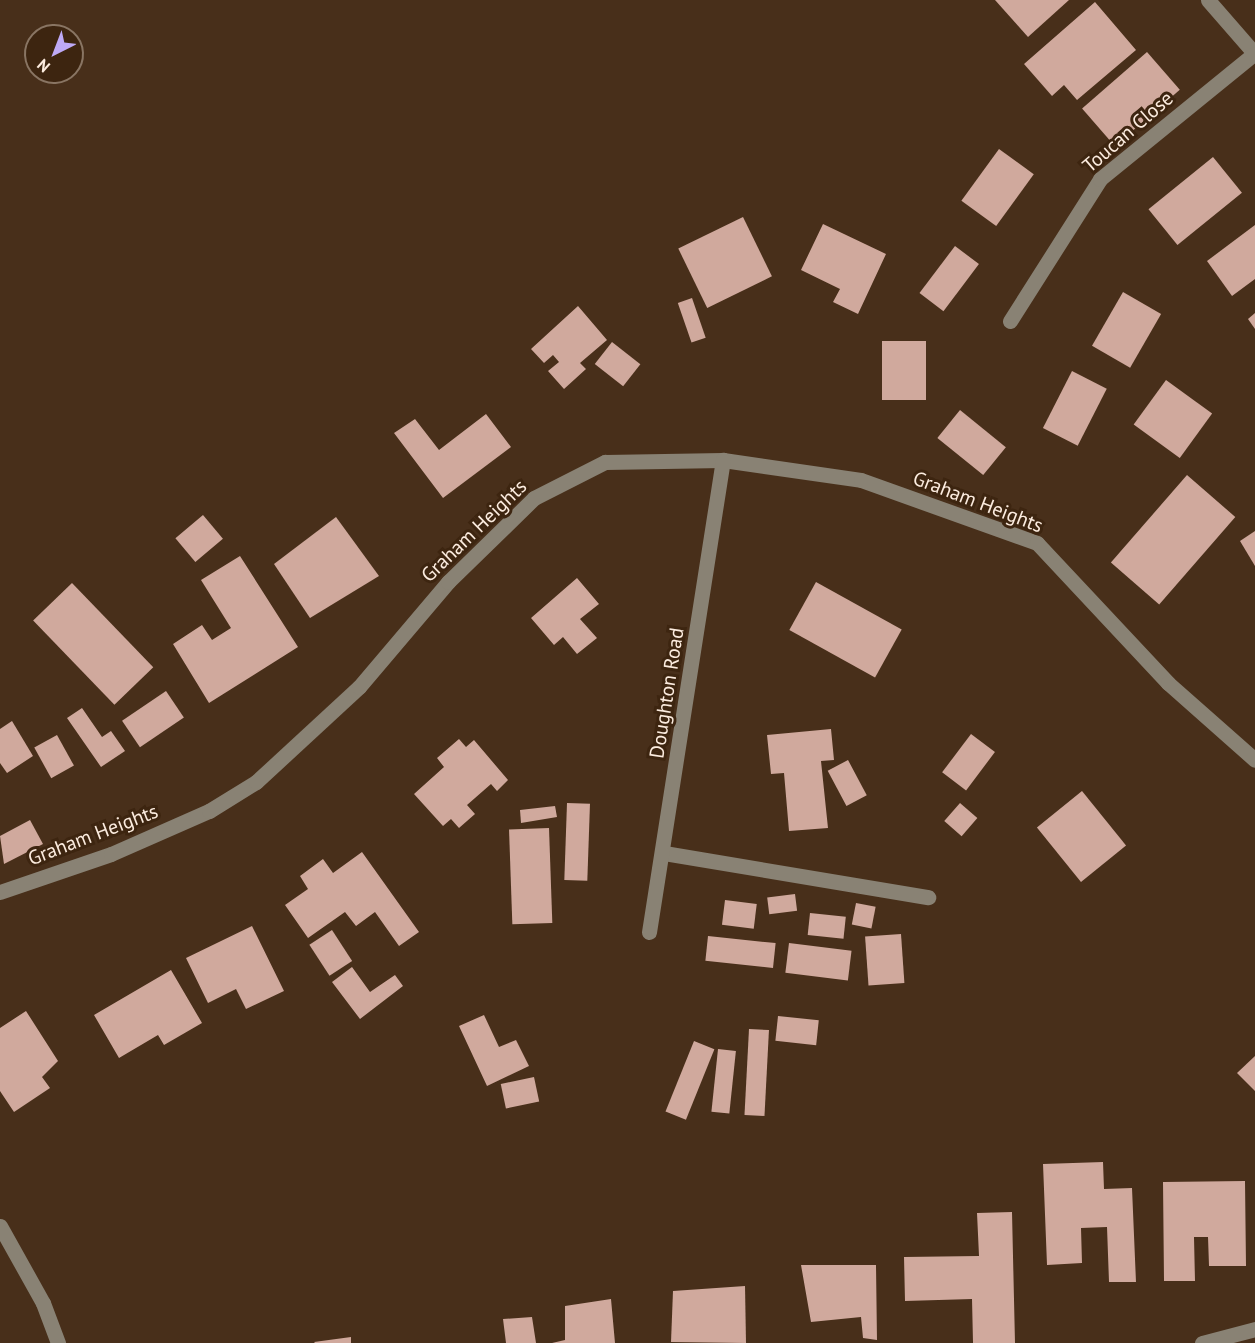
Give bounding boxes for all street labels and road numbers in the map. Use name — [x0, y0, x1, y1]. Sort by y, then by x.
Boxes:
street label: Toucan Close — [1078, 86, 1178, 178]
street label: Graham Heights — [910, 466, 1046, 538]
street label: Graham Heights — [416, 475, 532, 587]
street label: Doughton Road — [645, 626, 689, 760]
street label: Graham Heights — [25, 799, 161, 871]

